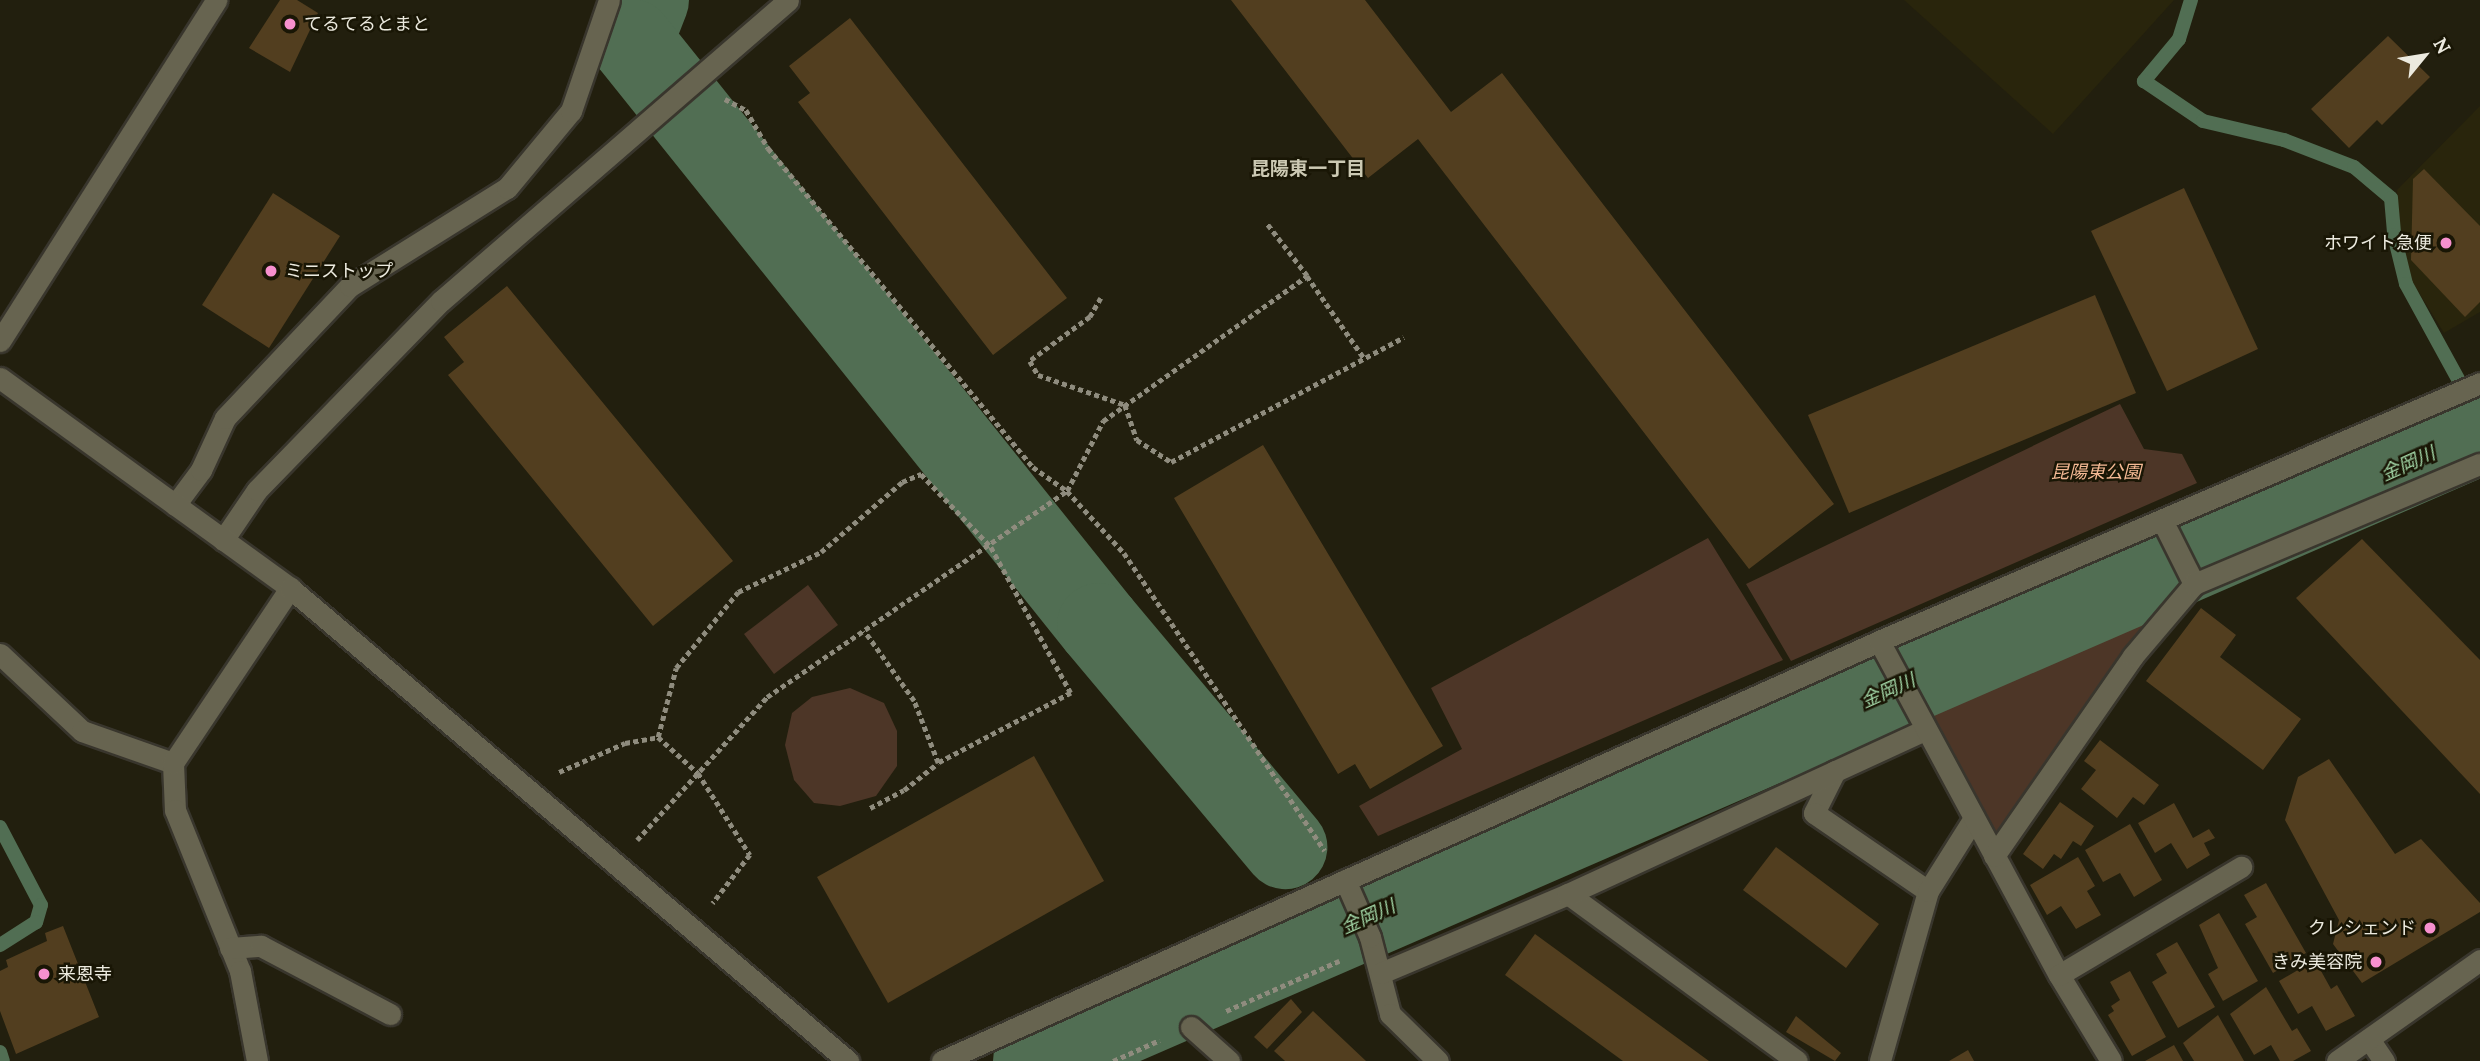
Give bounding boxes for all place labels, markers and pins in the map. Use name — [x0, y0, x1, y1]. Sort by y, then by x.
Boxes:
place label: てるてるとまと — [304, 13, 430, 35]
marker: てるてるとまと — [282, 16, 298, 32]
place label: ホワイト急便 — [2324, 232, 2432, 254]
marker: ホワイト急便 — [2438, 235, 2454, 251]
place label: ミニストップ — [285, 260, 393, 282]
marker: ミニストップ — [263, 263, 279, 279]
place label: クレシェンド — [2308, 917, 2416, 939]
marker: クレシェンド — [2422, 920, 2438, 936]
place label: きみ美容院 — [2272, 951, 2362, 973]
marker: きみ美容院 — [2368, 954, 2384, 970]
place label: 来恩寺 — [58, 963, 112, 985]
marker: 来恩寺 — [36, 966, 52, 982]

